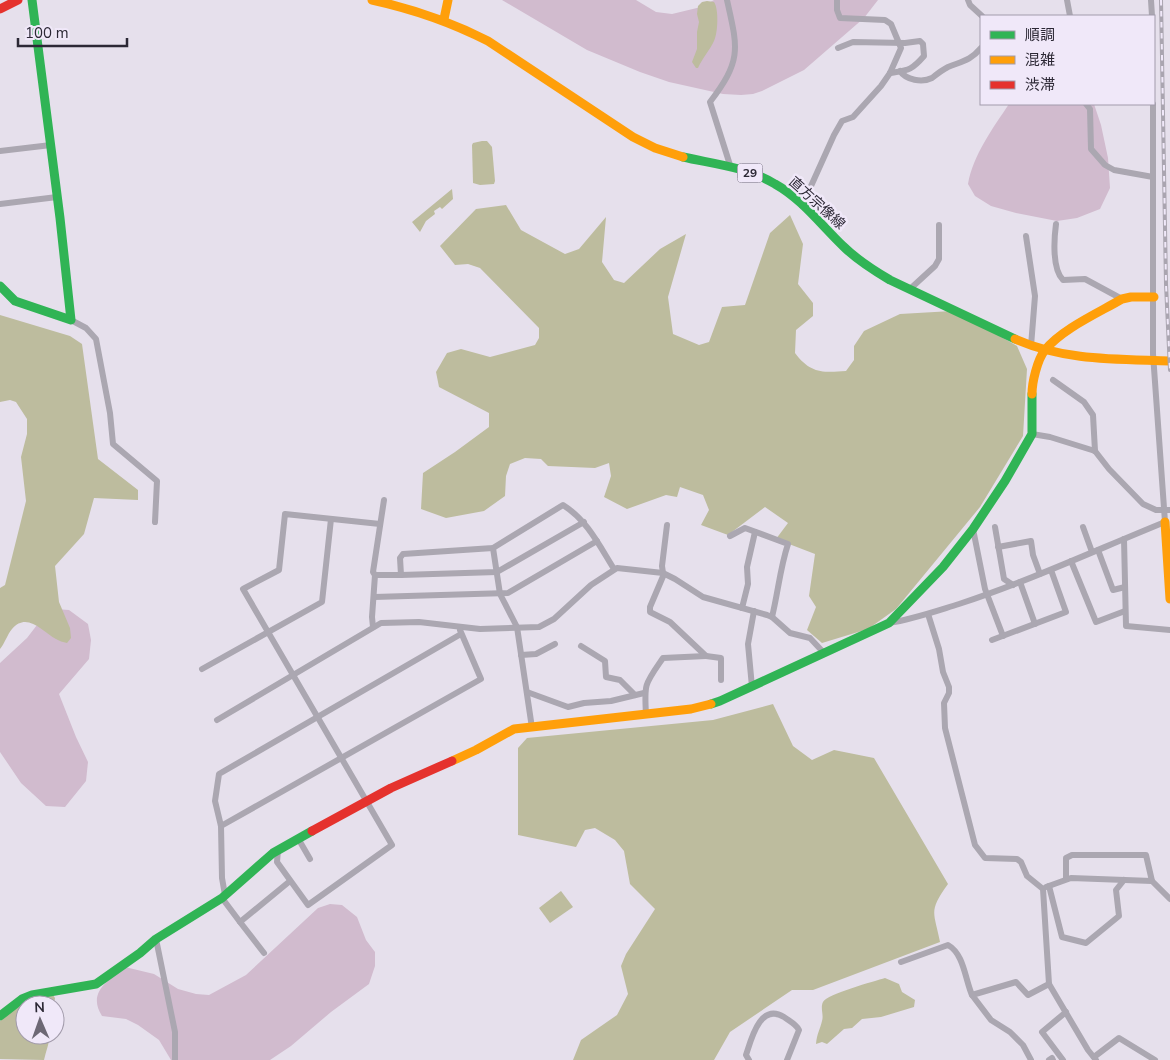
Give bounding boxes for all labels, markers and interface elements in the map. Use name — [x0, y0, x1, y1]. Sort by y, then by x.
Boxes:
scale bar — [18, 15, 126, 47]
legend — [980, 15, 1155, 105]
text: 100 m — [25, 23, 69, 43]
text: 順調 — [1025, 25, 1055, 45]
text: 混雑 — [1025, 50, 1055, 70]
text: 渋滞 — [1025, 75, 1055, 95]
road number: 29 — [738, 164, 762, 182]
street label: 直方宗像線 — [785, 173, 849, 233]
north arrow — [15, 995, 65, 1045]
text: N — [34, 998, 45, 1017]

